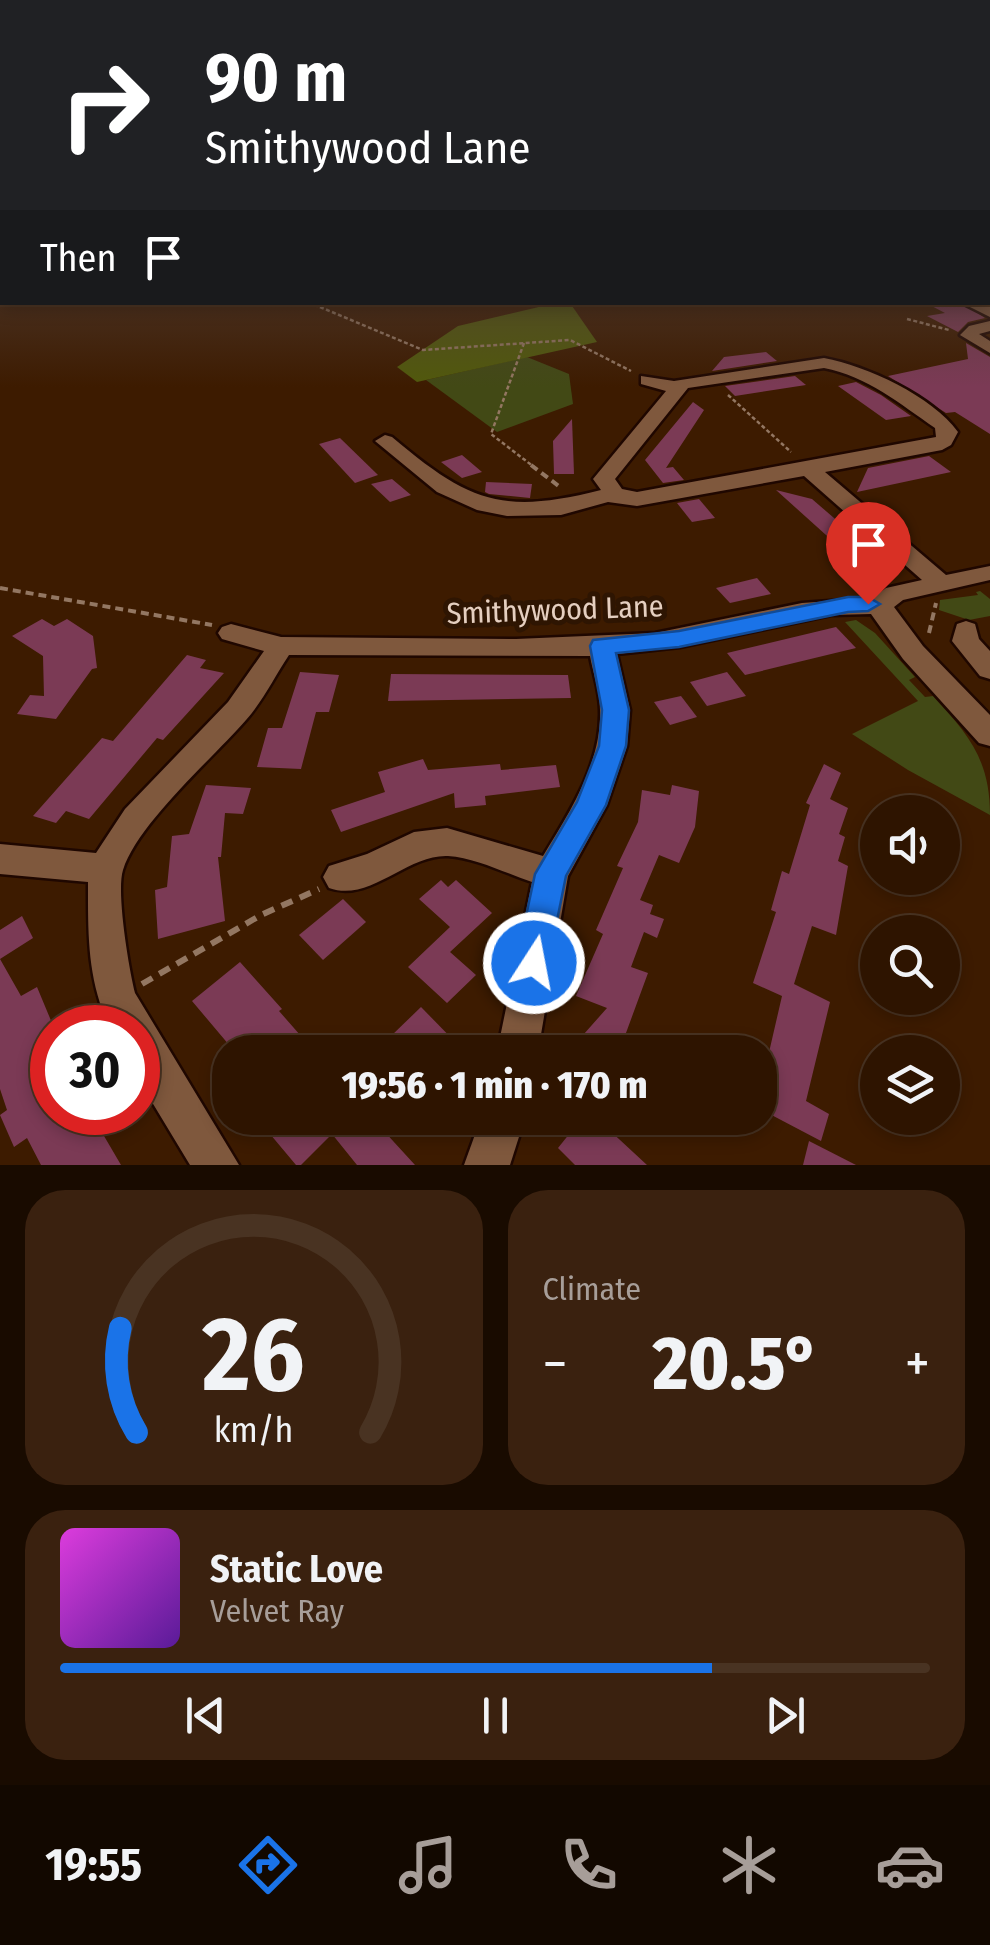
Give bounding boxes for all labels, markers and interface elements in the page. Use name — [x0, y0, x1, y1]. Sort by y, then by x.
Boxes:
text: 90 m — [205, 36, 347, 120]
icon: right — [40, 40, 170, 170]
text: Smithywood Lane — [205, 121, 531, 175]
icon: arrive — [136, 230, 191, 285]
text: Then — [40, 235, 116, 281]
pin — [826, 502, 911, 605]
icon: arrive — [841, 517, 896, 572]
street label: Smithywood Lane — [446, 588, 664, 632]
map controls — [860, 795, 960, 1135]
button: sound — [860, 795, 960, 895]
position arrow — [482, 911, 586, 1015]
button: search — [860, 915, 960, 1015]
speed limit sign: 30 — [30, 1005, 160, 1135]
button: layers — [860, 1035, 960, 1135]
text: 19:56 · 1 min · 170 m — [342, 1062, 647, 1108]
text: Climate — [543, 1270, 641, 1308]
text: 26 — [201, 1293, 305, 1418]
text: 20.5° — [653, 1319, 820, 1409]
text: − — [543, 1331, 567, 1397]
text: + — [905, 1331, 930, 1397]
text: km/h — [214, 1409, 294, 1451]
text: Static Love — [210, 1546, 383, 1592]
text: Velvet Ray — [210, 1592, 344, 1630]
icon: previous — [178, 1688, 233, 1743]
icon: pause — [468, 1688, 523, 1743]
icon: next — [758, 1688, 813, 1743]
icon: directions — [233, 1830, 303, 1900]
icon: music — [393, 1830, 463, 1900]
icon: phone — [554, 1830, 624, 1900]
icon: climate — [714, 1830, 784, 1900]
icon: car — [875, 1830, 945, 1900]
text: 19:55 — [45, 1838, 142, 1892]

